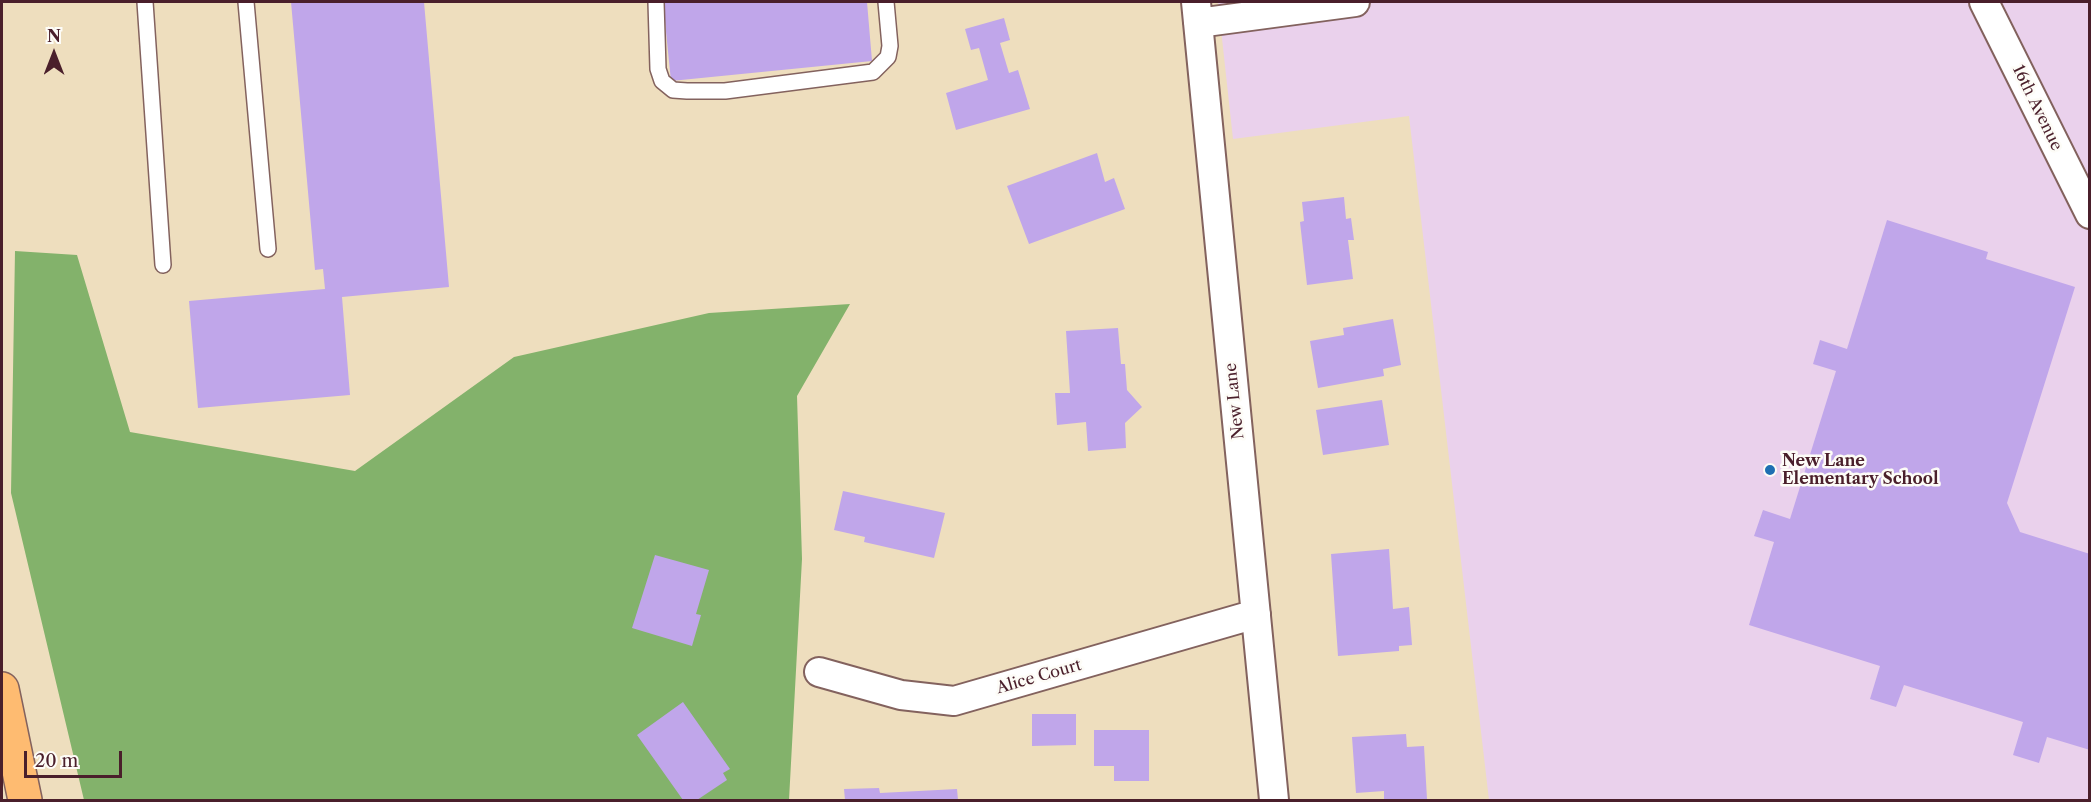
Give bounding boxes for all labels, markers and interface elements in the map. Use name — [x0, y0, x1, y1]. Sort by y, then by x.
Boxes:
north arrow — [24, 24, 84, 84]
text: N — [47, 26, 61, 46]
street label: 16th Avenue — [2008, 62, 2066, 154]
street label: New Lane — [1221, 362, 1249, 440]
place label: New Lane Elementary School — [1782, 451, 1939, 489]
marker: New Lane Elementary School — [1763, 463, 1777, 477]
street label: Alice Court — [994, 656, 1084, 698]
scale bar — [27, 739, 124, 777]
text: 20 m — [35, 750, 78, 772]

